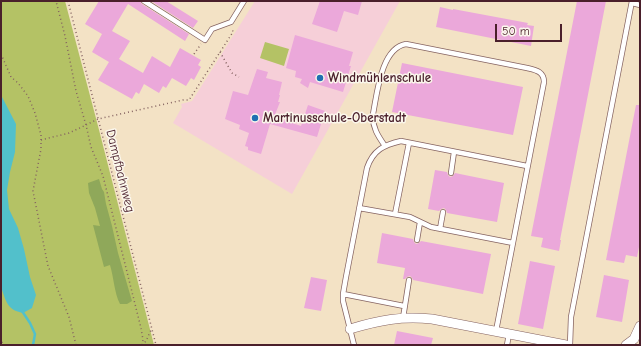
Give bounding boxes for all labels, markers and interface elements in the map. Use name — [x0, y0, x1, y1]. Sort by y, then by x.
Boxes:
scale bar — [497, 16, 564, 42]
text: 50 m — [502, 24, 530, 38]
place label: Windmühlenschule — [328, 70, 431, 86]
marker: Windmühlenschule — [315, 73, 325, 83]
place label: Martinusschule-Oberstadt — [263, 110, 406, 126]
marker: Martinusschule-Oberstadt — [250, 113, 260, 123]
street label: Dampfbahnweg — [102, 128, 138, 214]

